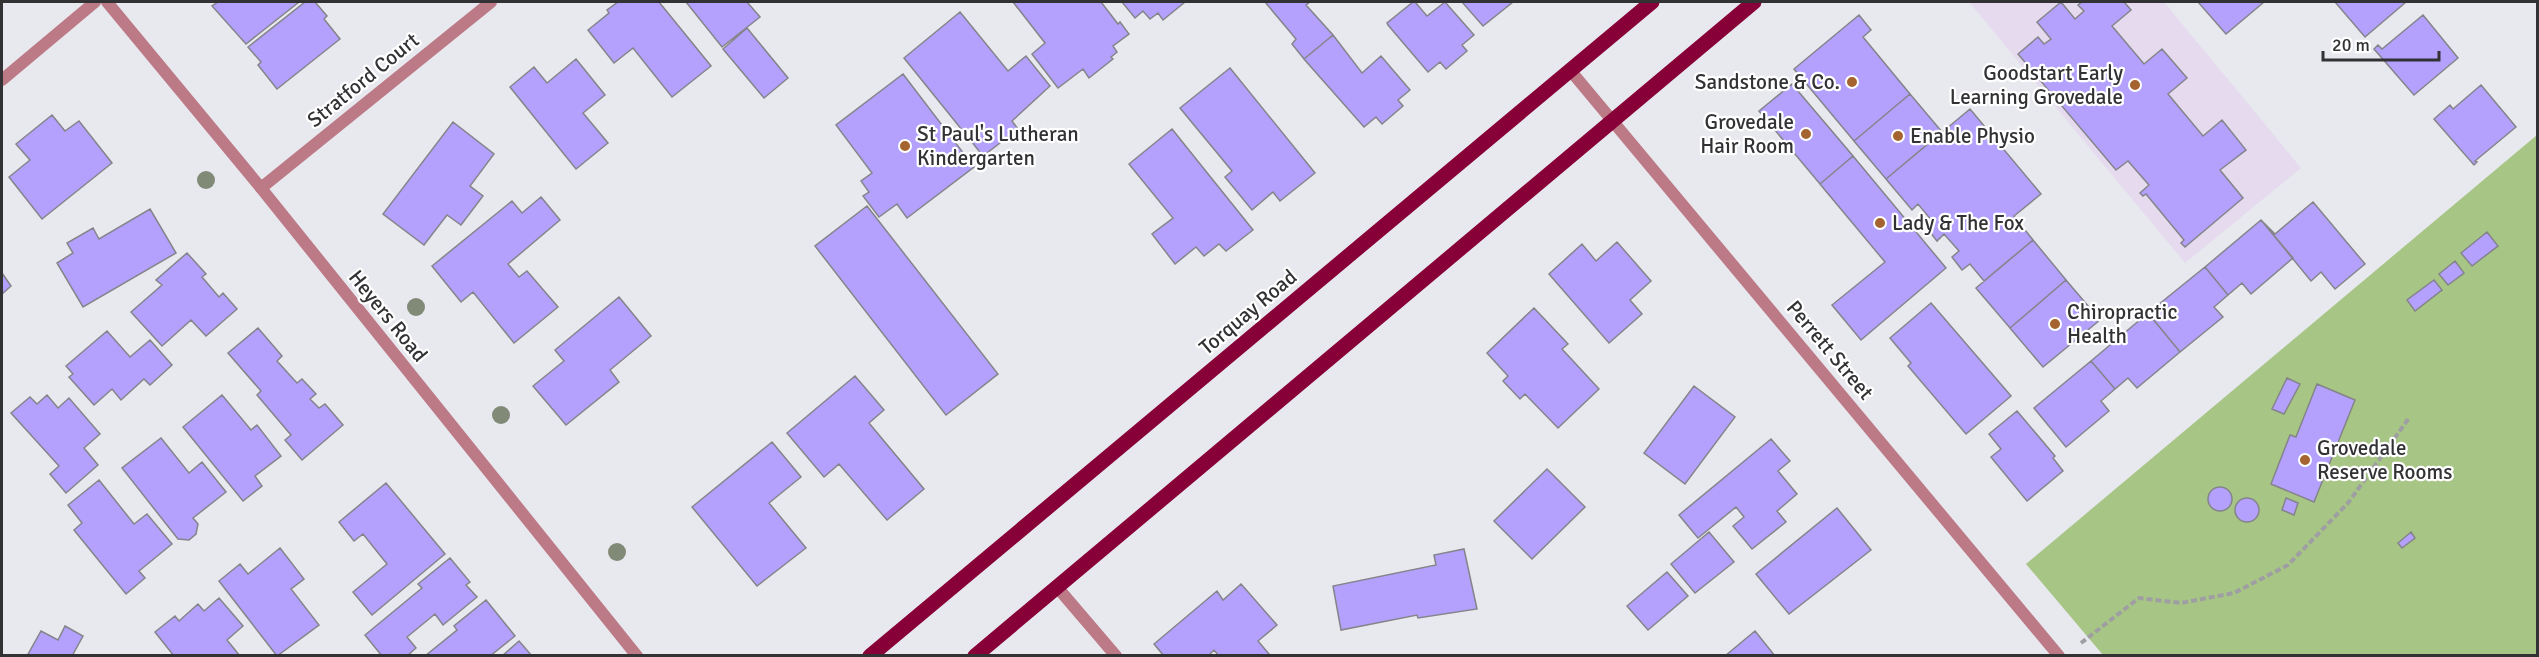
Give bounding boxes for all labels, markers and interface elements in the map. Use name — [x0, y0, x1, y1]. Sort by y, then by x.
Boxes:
scale bar — [2323, 24, 2438, 62]
street label: Stratford Court — [302, 27, 424, 133]
text: 20 m — [2332, 34, 2370, 56]
place label: Goodstart Early Learning Grovedale — [1950, 60, 2123, 110]
place label: Sandstone & Co. — [1695, 69, 1840, 95]
marker: Sandstone & Co. — [1845, 75, 1859, 89]
marker: Goodstart Early Learning Grovedale — [2128, 78, 2142, 92]
place label: Grovedale Hair Room — [1700, 109, 1794, 159]
place label: St Paul's Lutheran Kindergarten — [917, 121, 1079, 171]
place label: Enable Physio — [1910, 123, 2035, 149]
marker: Grovedale Hair Room — [1799, 127, 1813, 141]
marker: Enable Physio — [1891, 129, 1905, 143]
marker: St Paul's Lutheran Kindergarten — [898, 139, 912, 153]
place label: Lady & The Fox — [1892, 210, 2024, 236]
marker: Lady & The Fox — [1873, 216, 1887, 230]
street label: Torquay Road — [1194, 264, 1302, 360]
street label: Heyers Road — [343, 265, 433, 367]
street label: Perrett Street — [1781, 295, 1879, 405]
place label: Chiropractic Health — [2067, 299, 2177, 349]
marker: Chiropractic Health — [2048, 317, 2062, 331]
place label: Grovedale Reserve Rooms — [2317, 435, 2452, 485]
marker: Grovedale Reserve Rooms — [2298, 453, 2312, 467]

